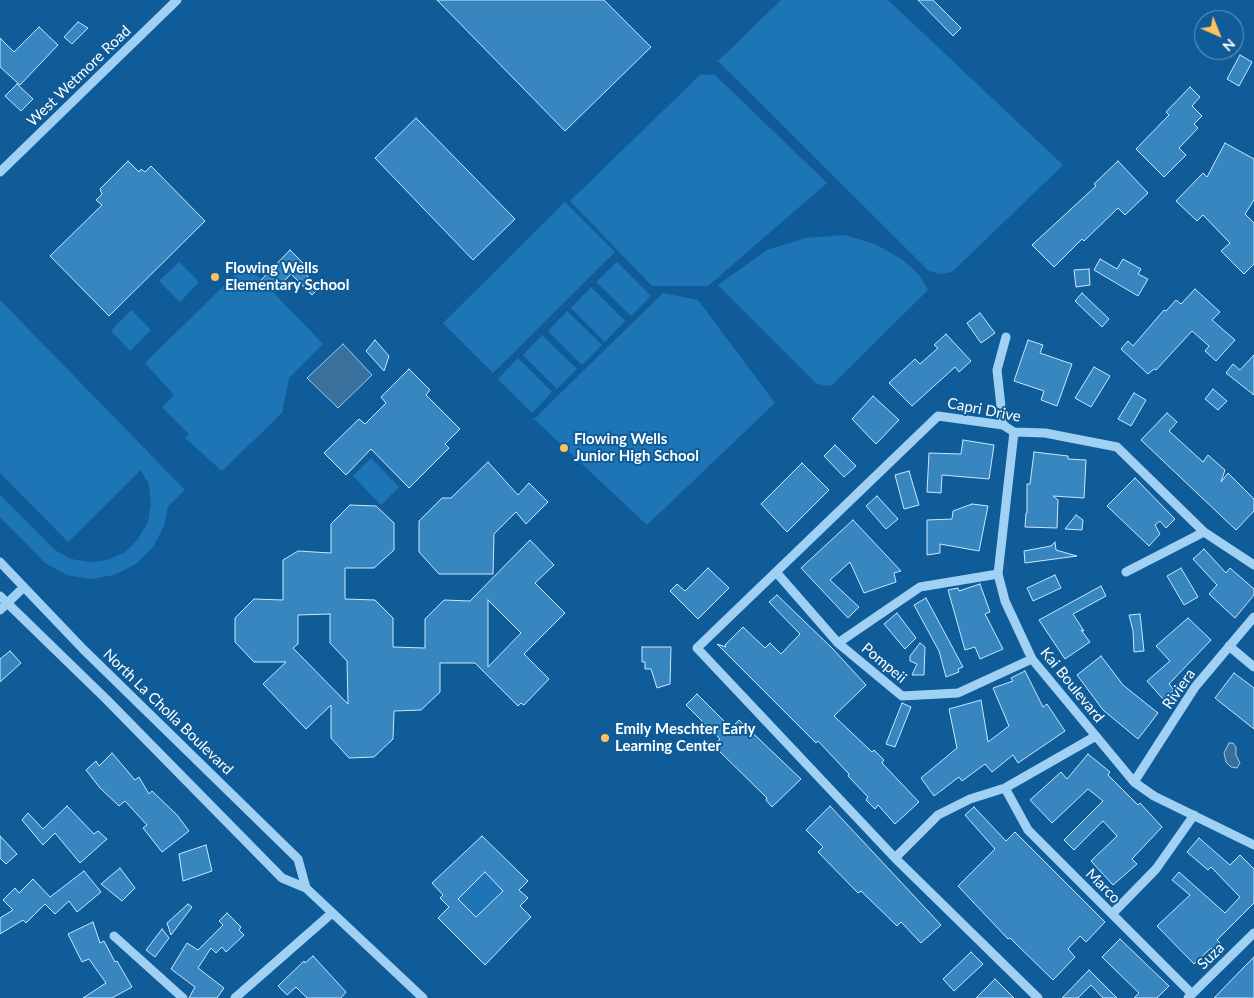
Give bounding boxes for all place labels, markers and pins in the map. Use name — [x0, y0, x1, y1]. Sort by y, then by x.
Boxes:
place label: Flowing Wells Elementary School — [225, 259, 349, 294]
marker: Flowing Wells Elementary School — [209, 271, 221, 283]
place label: Flowing Wells Junior High School — [574, 430, 699, 465]
marker: Flowing Wells Junior High School — [558, 442, 570, 454]
place label: Emily Meschter Early Learning Center — [615, 720, 755, 755]
marker: Emily Meschter Early Learning Center — [599, 732, 611, 744]

